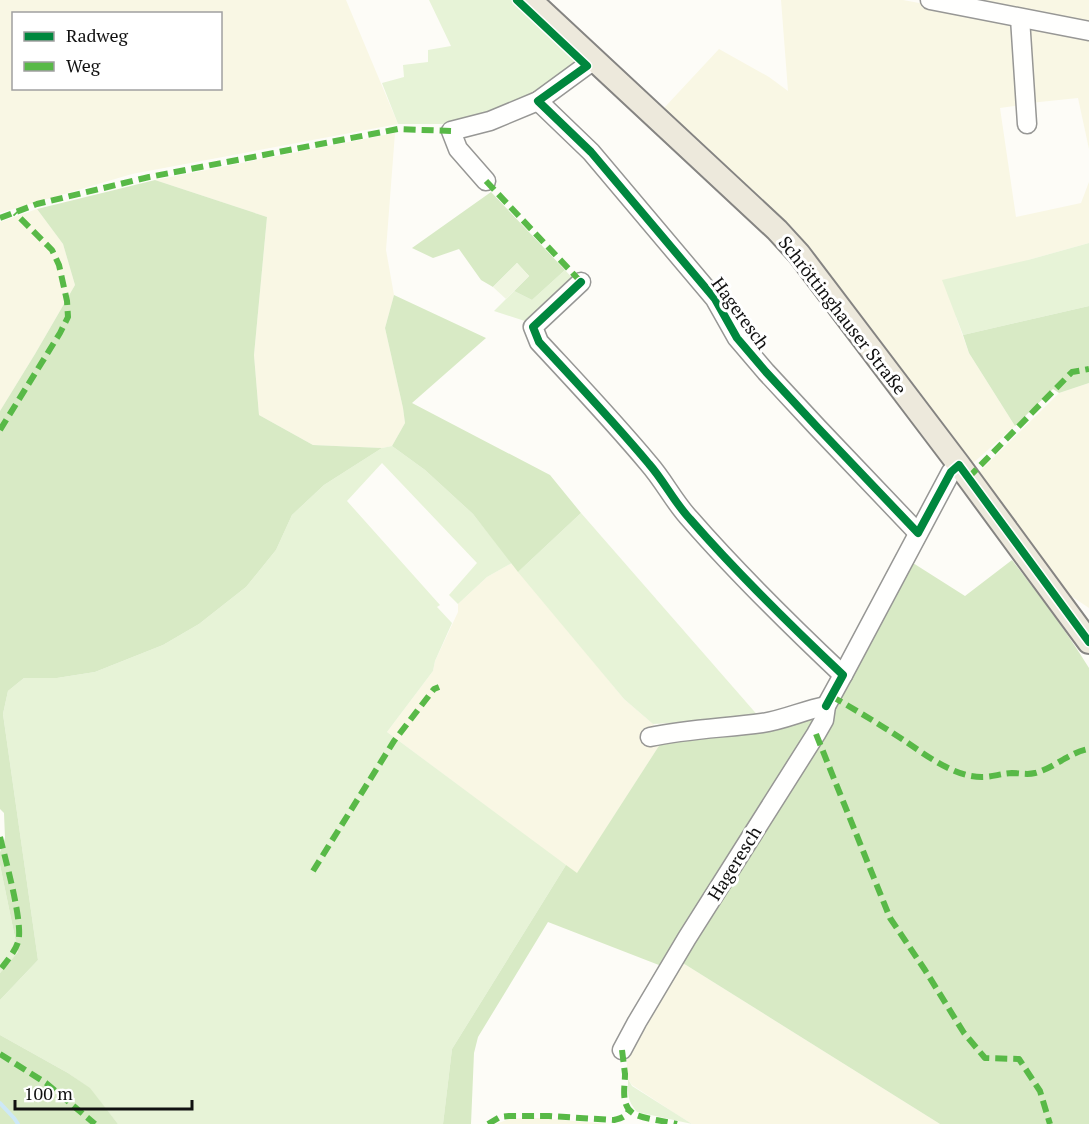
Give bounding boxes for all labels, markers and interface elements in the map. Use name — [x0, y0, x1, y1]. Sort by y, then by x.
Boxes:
legend — [12, 12, 222, 90]
text: Radweg — [66, 23, 128, 47]
text: Weg — [66, 53, 101, 77]
street label: Schröttinghauser Straße — [773, 231, 913, 399]
street label: Hageresch — [707, 272, 775, 354]
street label: Hageresch — [702, 821, 767, 905]
scale bar — [15, 1073, 192, 1111]
text: 100 m — [24, 1081, 73, 1105]

